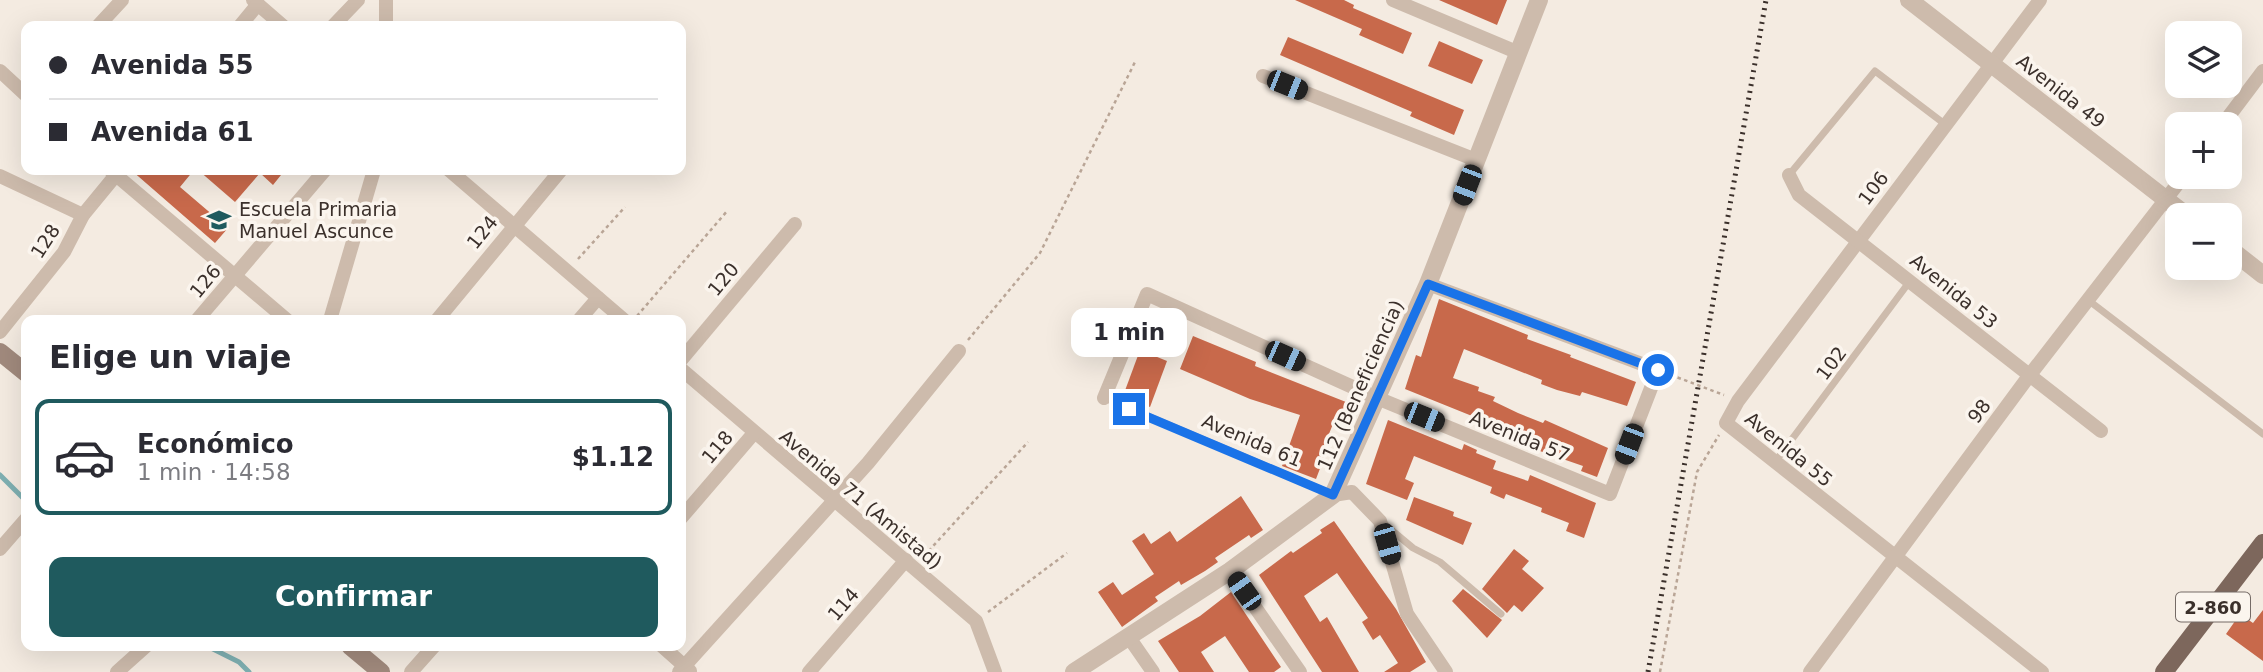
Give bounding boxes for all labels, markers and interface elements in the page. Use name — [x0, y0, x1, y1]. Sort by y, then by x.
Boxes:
map controls — [2165, 21, 2242, 280]
button: layers — [2165, 21, 2242, 98]
text: Avenida 55 — [91, 50, 254, 80]
street label: Avenida 49 — [2012, 50, 2110, 132]
car — [1264, 67, 1311, 103]
button: + — [2165, 112, 2242, 189]
text: Avenida 61 — [91, 117, 254, 147]
car — [1450, 162, 1485, 208]
street label: 106 — [1853, 167, 1893, 209]
place label: Escuela Primaria Manuel Ascunce — [239, 198, 397, 242]
button: − — [2165, 203, 2242, 280]
school or university icon: Escuela Primaria Manuel Ascunce — [205, 206, 233, 234]
street label: 124 — [462, 211, 502, 253]
street label: 128 — [26, 220, 64, 262]
street label: Avenida 53 — [1906, 249, 2002, 333]
street label: 120 — [703, 258, 743, 300]
street label: 126 — [185, 260, 225, 302]
street label: 112 (Beneficiencia) — [1312, 296, 1408, 474]
callout: 1 min — [1071, 308, 1187, 356]
text: 1 min — [1093, 319, 1165, 345]
text: Elige un viaje — [49, 338, 291, 376]
car — [1262, 338, 1309, 374]
street label: 102 — [1811, 342, 1851, 384]
route start — [1642, 354, 1674, 386]
route end — [1113, 393, 1145, 425]
street label: 98 — [1963, 395, 1995, 427]
car — [1401, 399, 1448, 435]
street label: Avenida 57 — [1467, 406, 1573, 466]
street label: Avenida 55 — [1741, 407, 1837, 491]
street label: Avenida 61 — [1199, 409, 1305, 471]
car — [1612, 421, 1647, 467]
street label: Avenida 71 (Amistad) — [775, 425, 947, 573]
icon: car — [53, 426, 116, 489]
street label: 118 — [697, 426, 737, 468]
text: Económico — [137, 429, 294, 459]
text: $1.12 — [572, 442, 654, 472]
text: 1 min · 14:58 — [137, 459, 291, 485]
car — [1372, 521, 1403, 567]
button: Confirmar — [49, 557, 658, 637]
car — [1224, 568, 1265, 614]
street label: 114 — [823, 583, 863, 625]
road number: 2-860 — [2176, 592, 2250, 622]

